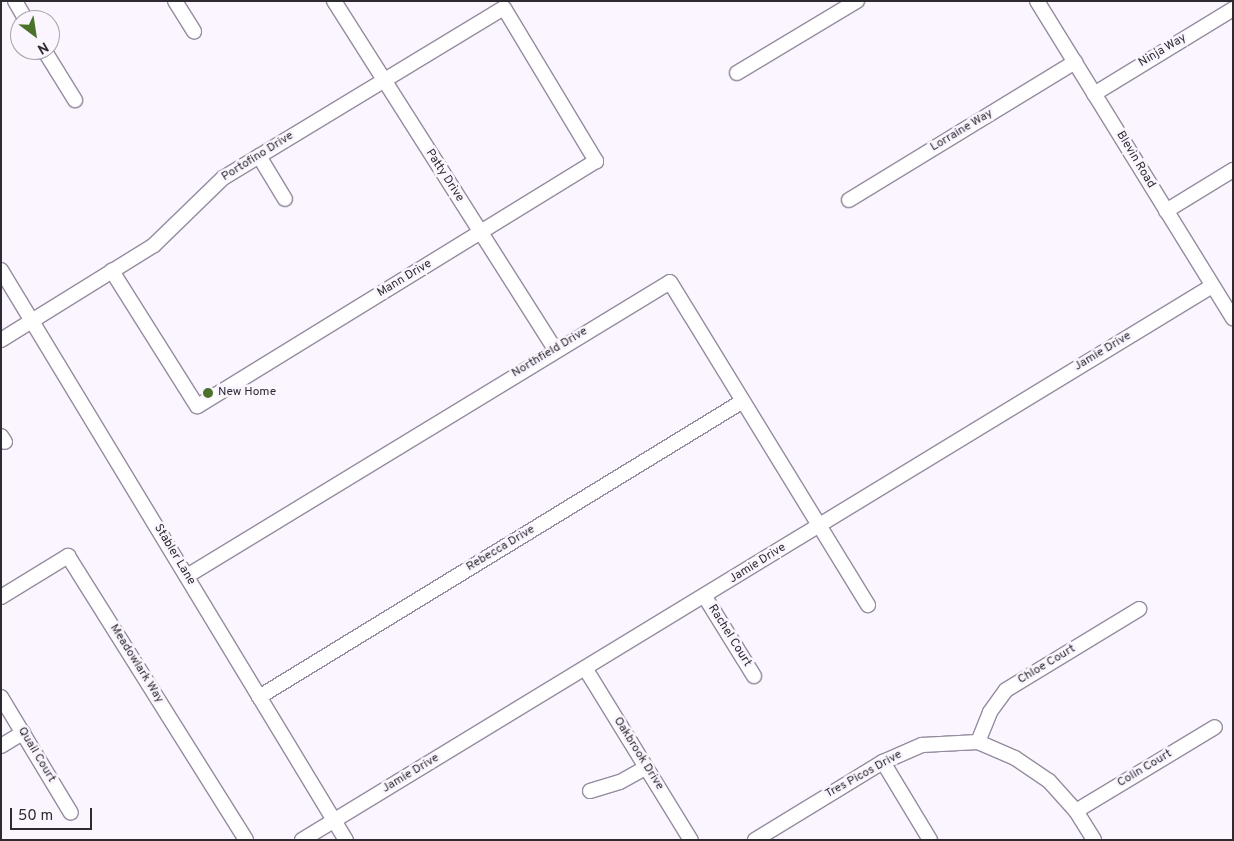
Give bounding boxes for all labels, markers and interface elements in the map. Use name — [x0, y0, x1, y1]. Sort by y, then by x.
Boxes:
north arrow — [10, 10, 60, 60]
street label: Ninja Way — [1136, 31, 1190, 71]
text: N — [34, 38, 51, 57]
street label: Lorraine Way — [928, 107, 996, 155]
street label: Portofino Drive — [219, 129, 297, 185]
street label: Blevin Road — [1112, 129, 1158, 191]
street label: Patty Drive — [422, 147, 466, 205]
street label: Mann Drive — [375, 257, 435, 301]
street label: Northfield Drive — [510, 325, 590, 381]
street label: Jamie Drive — [1072, 329, 1134, 375]
place label: New Home — [218, 386, 276, 400]
marker: New Home — [202, 387, 214, 399]
street label: Stabler Lane — [150, 522, 198, 588]
street label: Rebecca Drive — [464, 523, 538, 575]
street label: Jamie Drive — [727, 541, 789, 587]
street label: Rachel Court — [704, 602, 754, 670]
street label: Meadowlark Way — [106, 622, 166, 706]
street label: Chloe Court — [1016, 642, 1078, 688]
street label: Oakbrook Drive — [610, 715, 666, 793]
street label: Quail Court — [14, 725, 58, 785]
street label: Colin Court — [1115, 747, 1175, 791]
street label: Tres Picos Drive — [823, 748, 905, 802]
street label: Jamie Drive — [380, 751, 442, 797]
scale bar — [12, 798, 95, 830]
text: 50 m — [18, 807, 53, 826]

